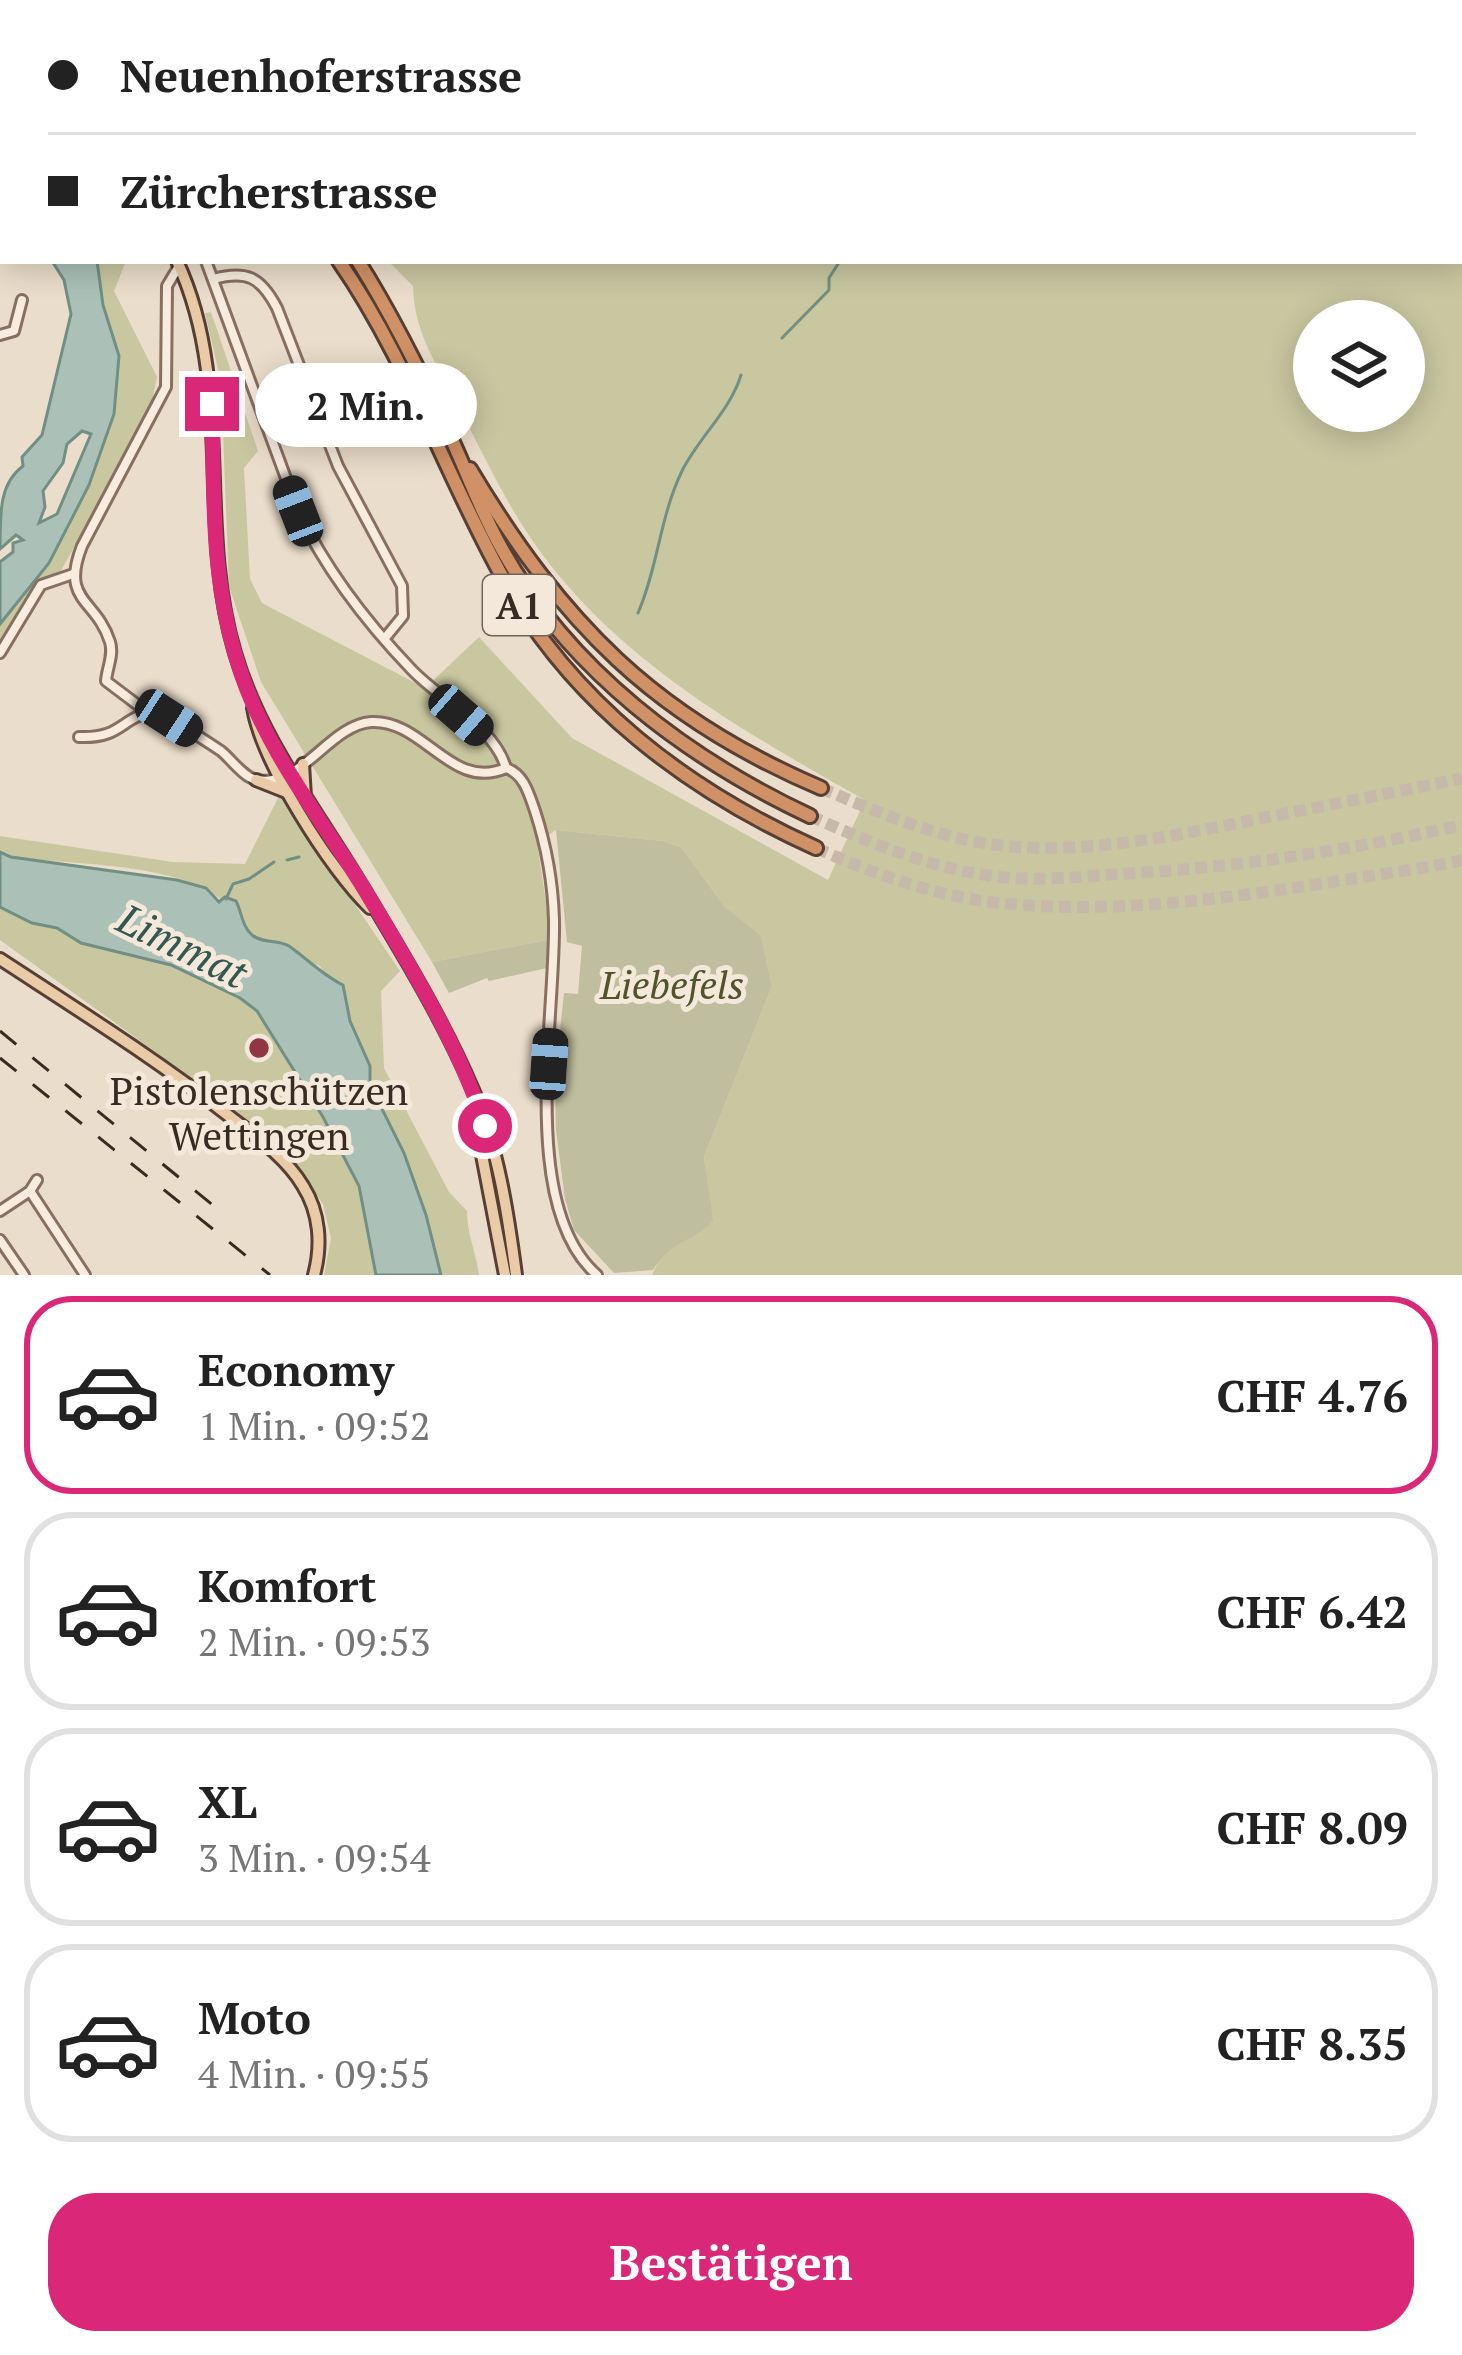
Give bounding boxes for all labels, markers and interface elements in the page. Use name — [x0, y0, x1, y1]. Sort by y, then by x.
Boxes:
text: Neuenhoferstrasse — [120, 45, 522, 105]
text: Zürcherstrasse — [120, 161, 438, 221]
map controls — [1293, 300, 1425, 432]
button: layers — [1293, 300, 1425, 432]
callout: 2 Min. — [254, 362, 476, 446]
route end — [185, 377, 239, 431]
text: 2 Min. — [307, 379, 425, 431]
car — [268, 471, 328, 551]
road number: A1 — [483, 575, 555, 635]
car — [422, 678, 500, 752]
car — [129, 683, 209, 753]
water label: Limmat — [108, 889, 258, 1001]
park label: Liebefels — [599, 958, 744, 1010]
car — [529, 1027, 569, 1101]
marker: Pistolenschützen Wettingen — [246, 1035, 272, 1061]
place label: Pistolenschützen Wettingen — [110, 1064, 408, 1161]
route start — [458, 1099, 512, 1153]
text: Economy — [198, 1339, 394, 1399]
icon: car — [54, 1341, 162, 1449]
text: CHF 4.76 — [1216, 1365, 1408, 1425]
text: 1 Min. · 09:52 — [198, 1399, 431, 1451]
text: Komfort — [198, 1555, 376, 1615]
icon: car — [54, 1557, 162, 1665]
text: CHF 6.42 — [1216, 1581, 1408, 1641]
text: 2 Min. · 09:53 — [198, 1615, 431, 1667]
text: XL — [198, 1771, 257, 1831]
icon: car — [54, 1773, 162, 1881]
text: CHF 8.09 — [1216, 1797, 1408, 1857]
text: 3 Min. · 09:54 — [198, 1831, 431, 1883]
text: Moto — [198, 1987, 311, 2047]
icon: car — [54, 1989, 162, 2097]
text: CHF 8.35 — [1216, 2013, 1408, 2073]
text: 4 Min. · 09:55 — [198, 2047, 431, 2099]
button: Bestätigen — [48, 2193, 1414, 2331]

